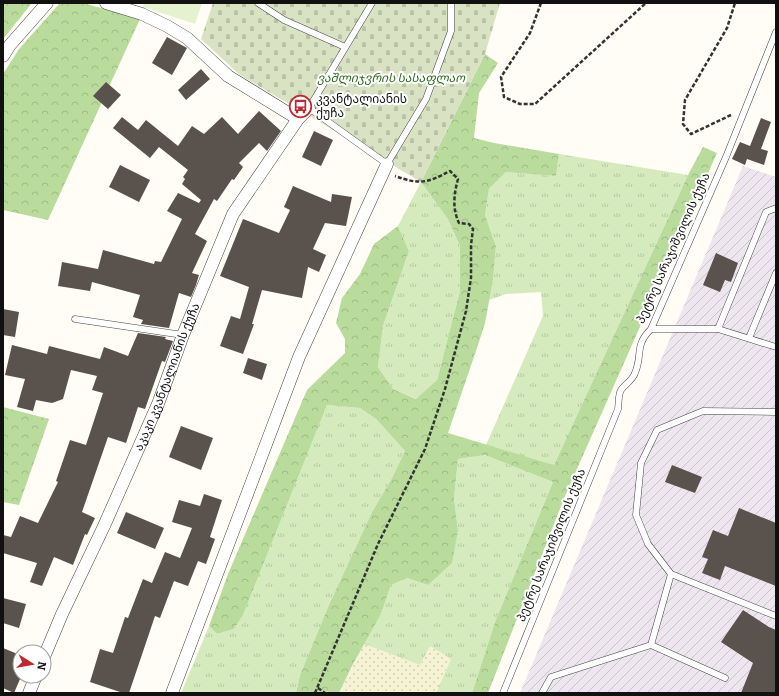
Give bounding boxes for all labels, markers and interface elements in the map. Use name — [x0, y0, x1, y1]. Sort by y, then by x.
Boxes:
park label: ვაშლიჯვრის სასაფლაო — [317, 71, 466, 85]
place label: კვანტალიანის ქუჩა — [316, 92, 407, 120]
bus stop icon: კვანტალიანის ქუჩა — [288, 93, 314, 119]
street label: პეტრე სარაჯიშვილის ქუჩა — [633, 170, 714, 326]
street label: აკაკი კვანტალიანის ქუჩა — [131, 301, 202, 453]
street label: პეტრე სარაჯიშვილის ქუჩა — [514, 466, 589, 624]
north arrow — [12, 644, 52, 684]
text: N — [34, 660, 49, 672]

